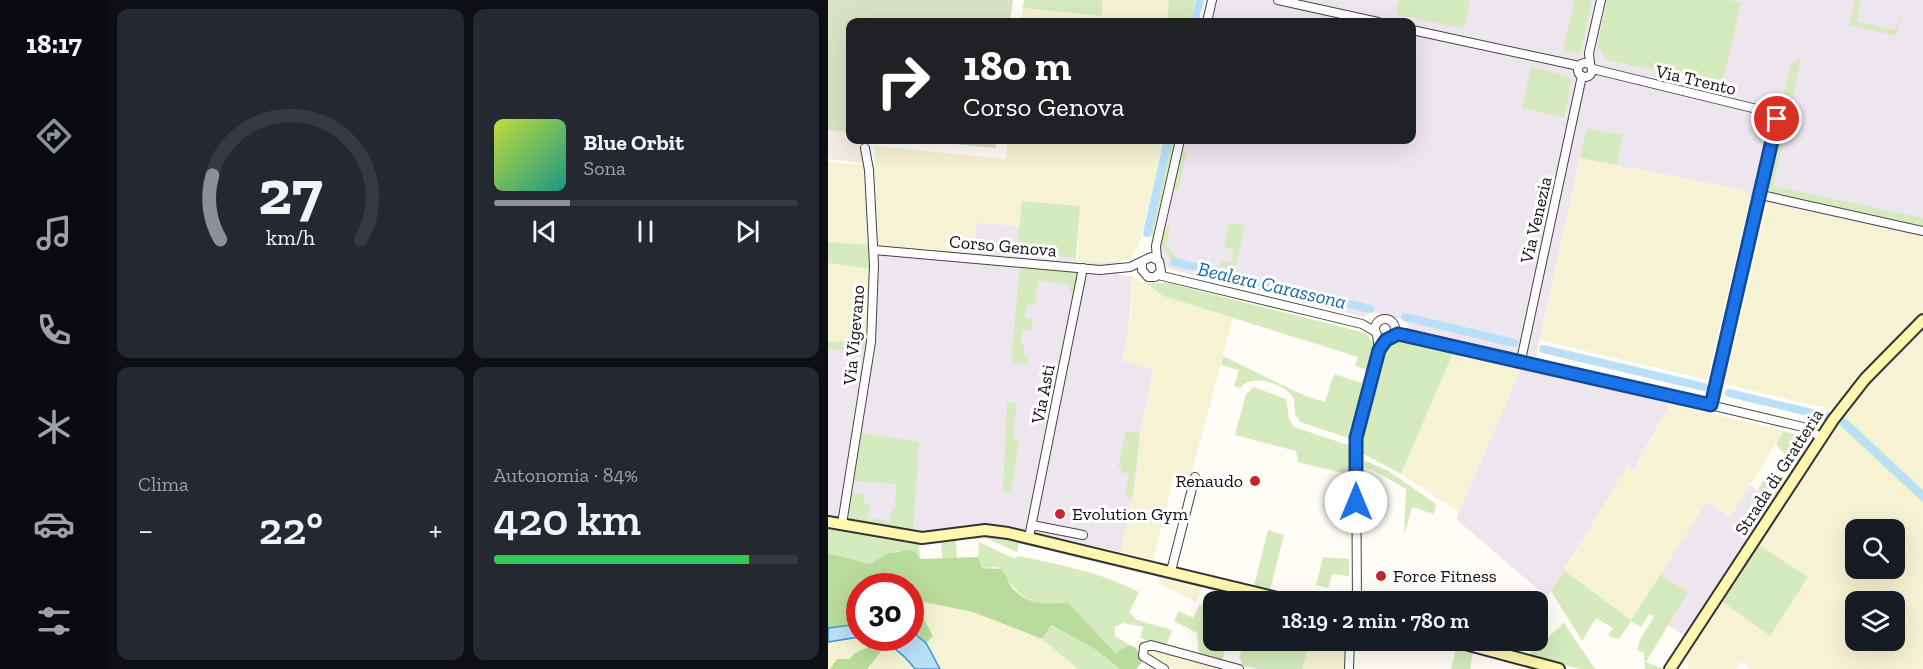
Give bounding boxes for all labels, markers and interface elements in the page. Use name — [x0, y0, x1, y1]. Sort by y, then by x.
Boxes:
text: 18:17 — [26, 28, 82, 60]
text: 180 m — [963, 40, 1071, 91]
icon: right — [864, 42, 942, 120]
street label: Via Trento — [1653, 60, 1738, 100]
text: Corso Genova — [963, 91, 1124, 123]
pin — [1751, 93, 1802, 144]
icon: arrive — [1760, 102, 1793, 135]
icon: directions — [33, 115, 75, 157]
text: Blue Orbit — [584, 129, 684, 156]
text: 27 — [258, 156, 323, 231]
text: Sona — [584, 156, 626, 180]
street label: Via Venezia — [1515, 174, 1557, 266]
icon: music — [33, 212, 75, 254]
icon: previous — [528, 215, 561, 248]
icon: pause — [629, 215, 662, 248]
icon: next — [731, 215, 764, 248]
text: km/h — [266, 226, 315, 251]
street label: Corso Genova — [948, 230, 1058, 262]
water label: Bealera Carassona — [1195, 256, 1349, 314]
street label: Via Vigevano — [839, 284, 869, 387]
icon: phone — [33, 309, 75, 351]
street label: Via Asti — [1026, 363, 1060, 426]
street label: Strada di Gratteria — [1730, 405, 1828, 539]
icon: climate — [33, 406, 75, 448]
text: Autonomia · 84% — [494, 463, 638, 487]
place label: Renaudo — [1175, 470, 1243, 492]
position arrow — [1324, 470, 1388, 534]
text: Clima — [138, 472, 189, 496]
marker: Renaudo — [1248, 474, 1262, 488]
text: 420 km — [494, 493, 641, 547]
text: 22° — [259, 502, 323, 556]
icon: car — [33, 503, 75, 545]
place label: Evolution Gym — [1072, 503, 1189, 525]
marker: Evolution Gym — [1053, 507, 1067, 521]
text: − — [138, 510, 153, 549]
text: + — [429, 510, 442, 549]
map controls — [1845, 519, 1905, 651]
button: search — [1845, 519, 1905, 579]
place label: Force Fitness — [1393, 565, 1497, 587]
marker: Force Fitness — [1374, 569, 1388, 583]
speed limit sign: 30 — [846, 573, 924, 651]
button: layers — [1845, 591, 1905, 651]
icon: filters — [33, 600, 75, 642]
text: 18:19 · 2 min · 780 m — [1282, 607, 1469, 634]

